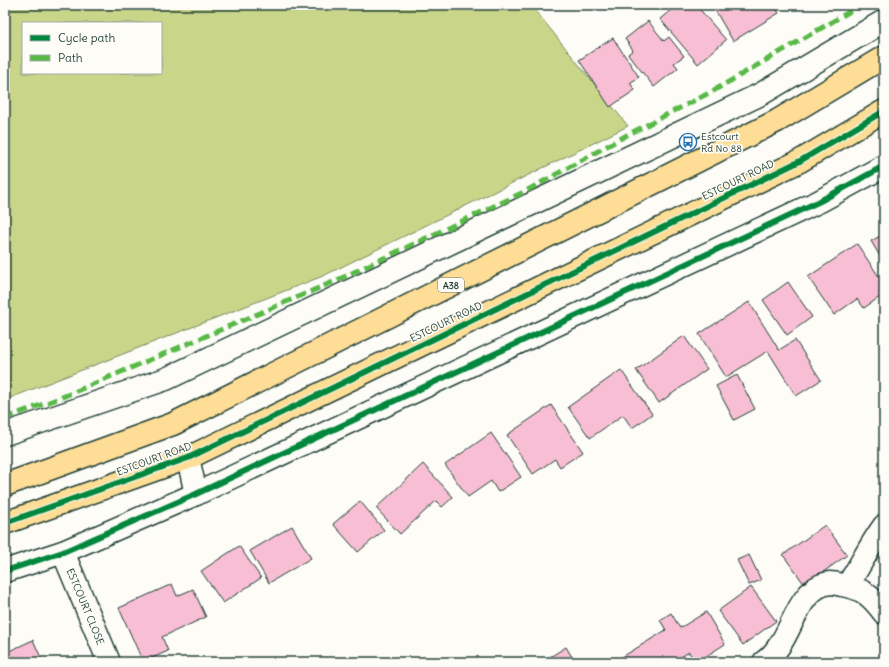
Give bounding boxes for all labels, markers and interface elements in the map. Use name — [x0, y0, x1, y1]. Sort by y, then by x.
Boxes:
legend — [22, 22, 162, 74]
text: Cycle path — [58, 30, 115, 45]
text: Path — [58, 50, 83, 65]
place label: Estcourt Rd No 88 — [701, 130, 742, 155]
bus stop icon: Estcourt Rd No 88 — [678, 132, 698, 152]
street label: ESTCOURT ROAD — [700, 157, 776, 203]
road number: A38 — [438, 278, 464, 292]
street label: ESTCOURT ROAD — [408, 299, 484, 345]
street label: ESTCOURT ROAD — [115, 439, 193, 479]
street label: ESTCOURT CLOSE — [64, 566, 108, 647]

